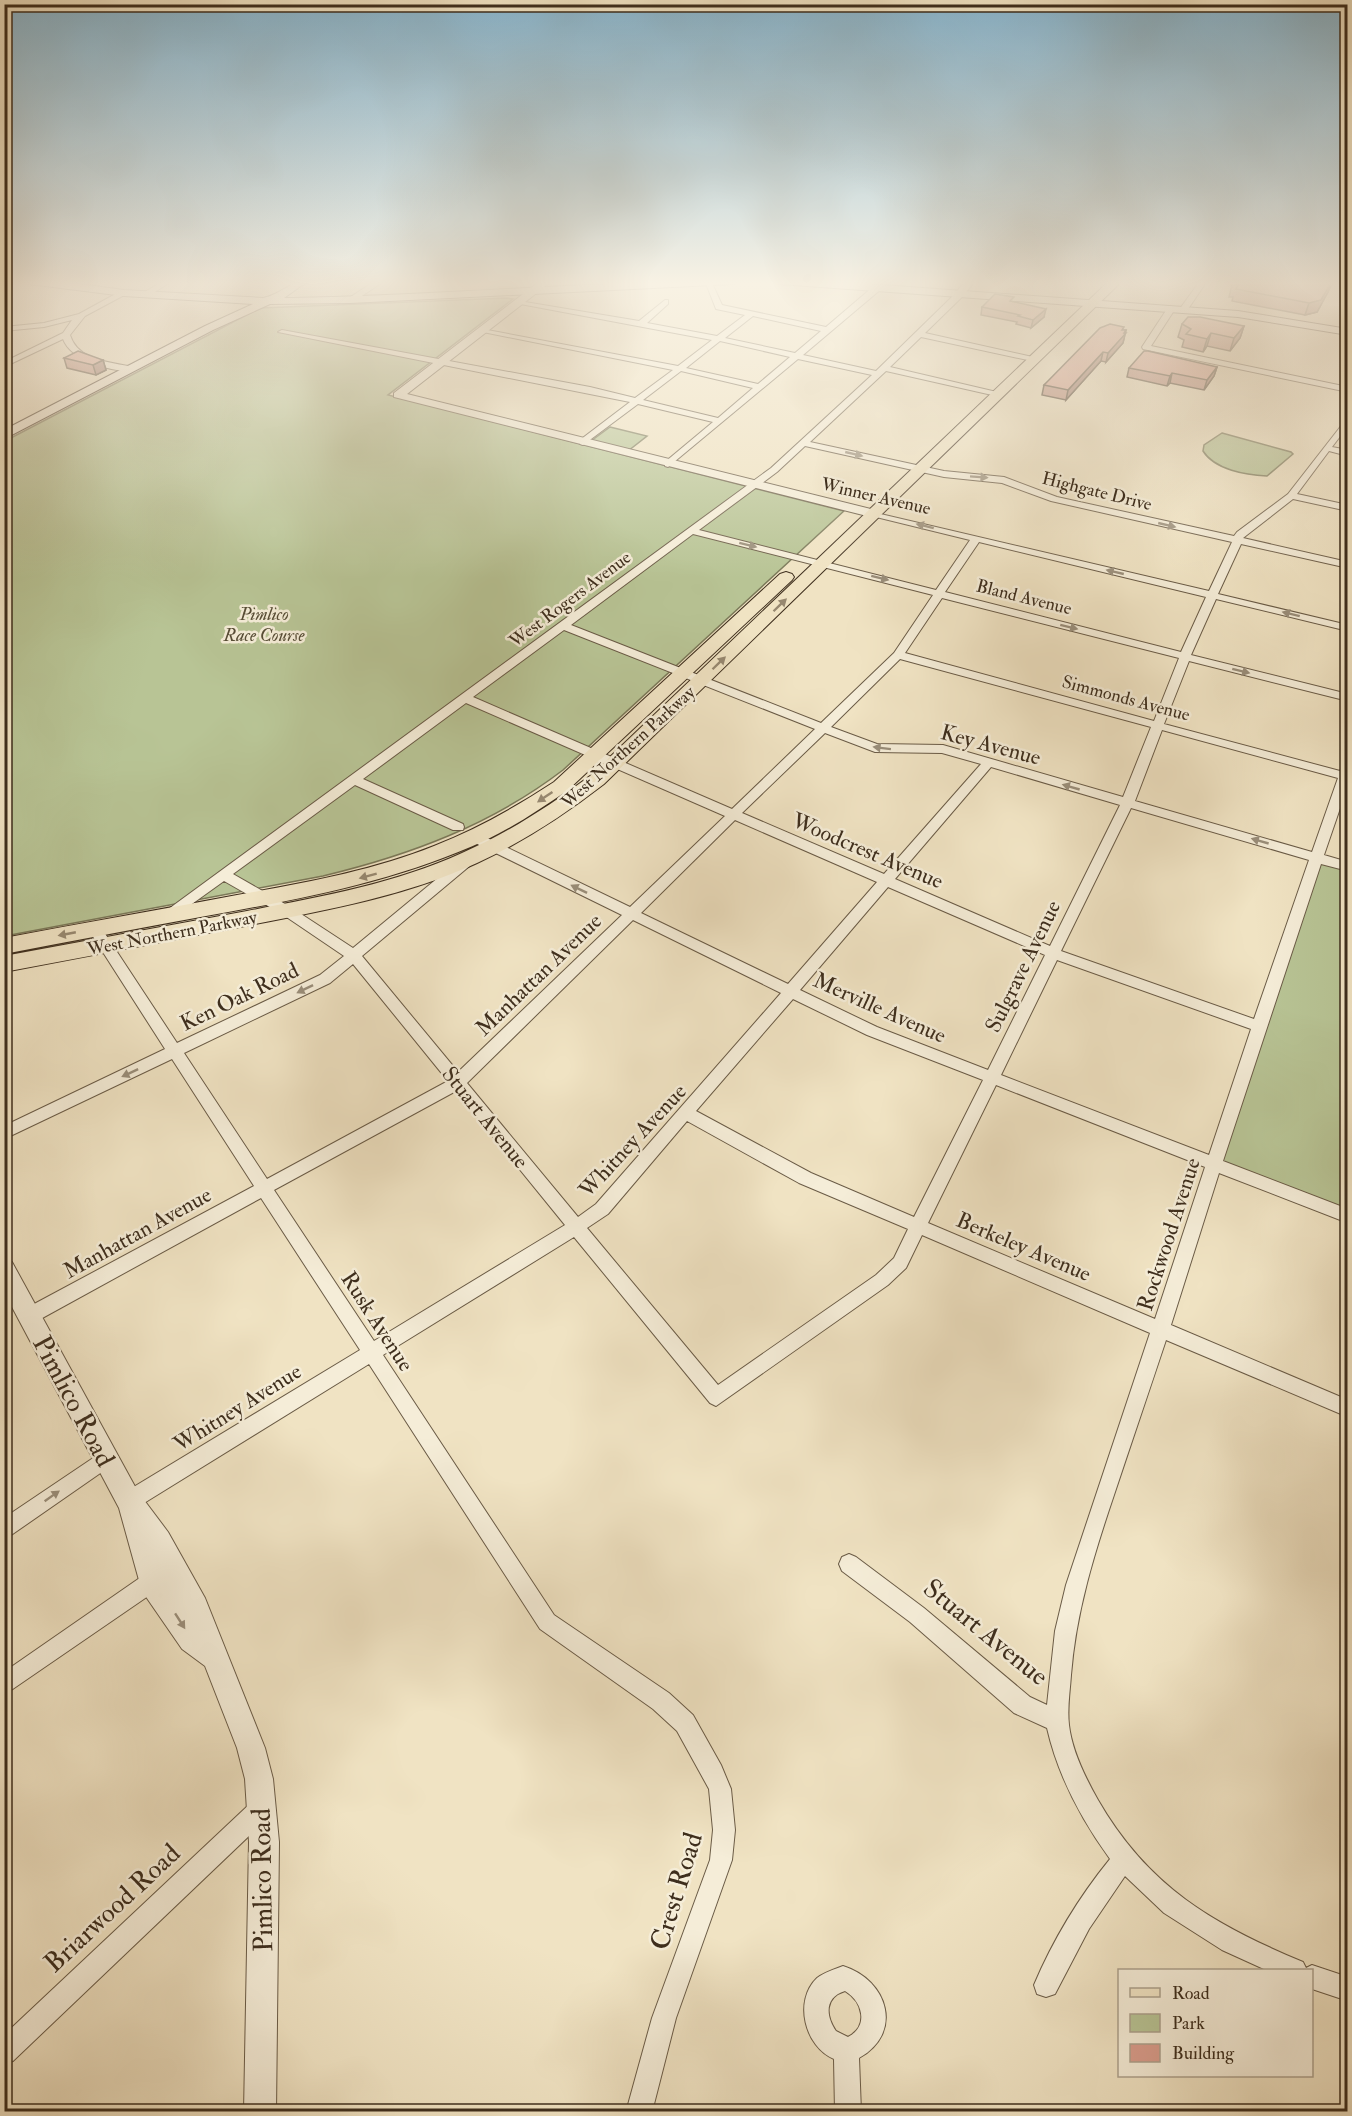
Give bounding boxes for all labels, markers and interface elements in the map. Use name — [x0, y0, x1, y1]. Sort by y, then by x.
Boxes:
one-way arrow — [845, 450, 864, 460]
street label: Highgate Drive — [1040, 467, 1155, 516]
street label: Winner Avenue — [818, 472, 933, 520]
one-way arrow — [969, 472, 988, 482]
one-way arrow — [1158, 520, 1176, 530]
one-way arrow — [916, 521, 934, 531]
one-way arrow — [739, 540, 758, 550]
street label: West Rogers Avenue — [504, 546, 636, 653]
one-way arrow — [1105, 566, 1124, 576]
one-way arrow — [870, 574, 889, 584]
street label: Bland Avenue — [974, 575, 1075, 621]
one-way arrow — [773, 598, 788, 612]
park label: Pimlico Race Course — [222, 603, 306, 647]
one-way arrow — [1281, 609, 1300, 618]
one-way arrow — [1059, 622, 1078, 632]
one-way arrow — [712, 656, 727, 670]
one-way arrow — [1232, 666, 1250, 676]
street label: Simmonds Avenue — [1059, 670, 1193, 727]
street label: West Northern Parkway — [556, 680, 701, 814]
street label: Key Avenue — [938, 718, 1044, 772]
one-way arrow — [872, 744, 891, 753]
one-way arrow — [1062, 782, 1080, 791]
one-way arrow — [538, 791, 554, 803]
street label: Woodcrest Avenue — [787, 806, 947, 895]
one-way arrow — [1251, 836, 1269, 846]
one-way arrow — [359, 872, 377, 881]
one-way arrow — [571, 885, 588, 894]
street label: Sulgrave Avenue — [979, 896, 1067, 1037]
street label: West Northern Parkway — [84, 906, 260, 961]
street label: Manhattan Avenue — [470, 907, 608, 1042]
one-way arrow — [57, 930, 76, 939]
street label: Ken Oak Road — [176, 956, 303, 1038]
street label: Merville Avenue — [809, 966, 950, 1050]
one-way arrow — [297, 984, 314, 993]
street label: Stuart Avenue — [435, 1061, 535, 1174]
one-way arrow — [121, 1069, 138, 1078]
street label: Whitney Avenue — [572, 1078, 693, 1204]
street label: Rockwood Avenue — [1131, 1154, 1207, 1314]
street label: Manhattan Avenue — [58, 1181, 216, 1285]
street label: Berkeley Avenue — [952, 1206, 1095, 1288]
street label: Rusk Avenue — [335, 1266, 420, 1377]
street label: Pimlico Road — [25, 1330, 122, 1472]
street label: Whitney Avenue — [168, 1357, 307, 1459]
one-way arrow — [44, 1490, 60, 1502]
street label: Stuart Avenue — [916, 1572, 1055, 1693]
one-way arrow — [174, 1613, 186, 1629]
street label: Pimlico Road — [245, 1808, 280, 1952]
street label: Crest Road — [643, 1829, 710, 1954]
street label: Briarwood Road — [38, 1837, 187, 1980]
legend — [1118, 1969, 1313, 2077]
text: Road — [1172, 1982, 1210, 2005]
text: Park — [1172, 2012, 1205, 2035]
text: Building — [1172, 2042, 1235, 2065]

